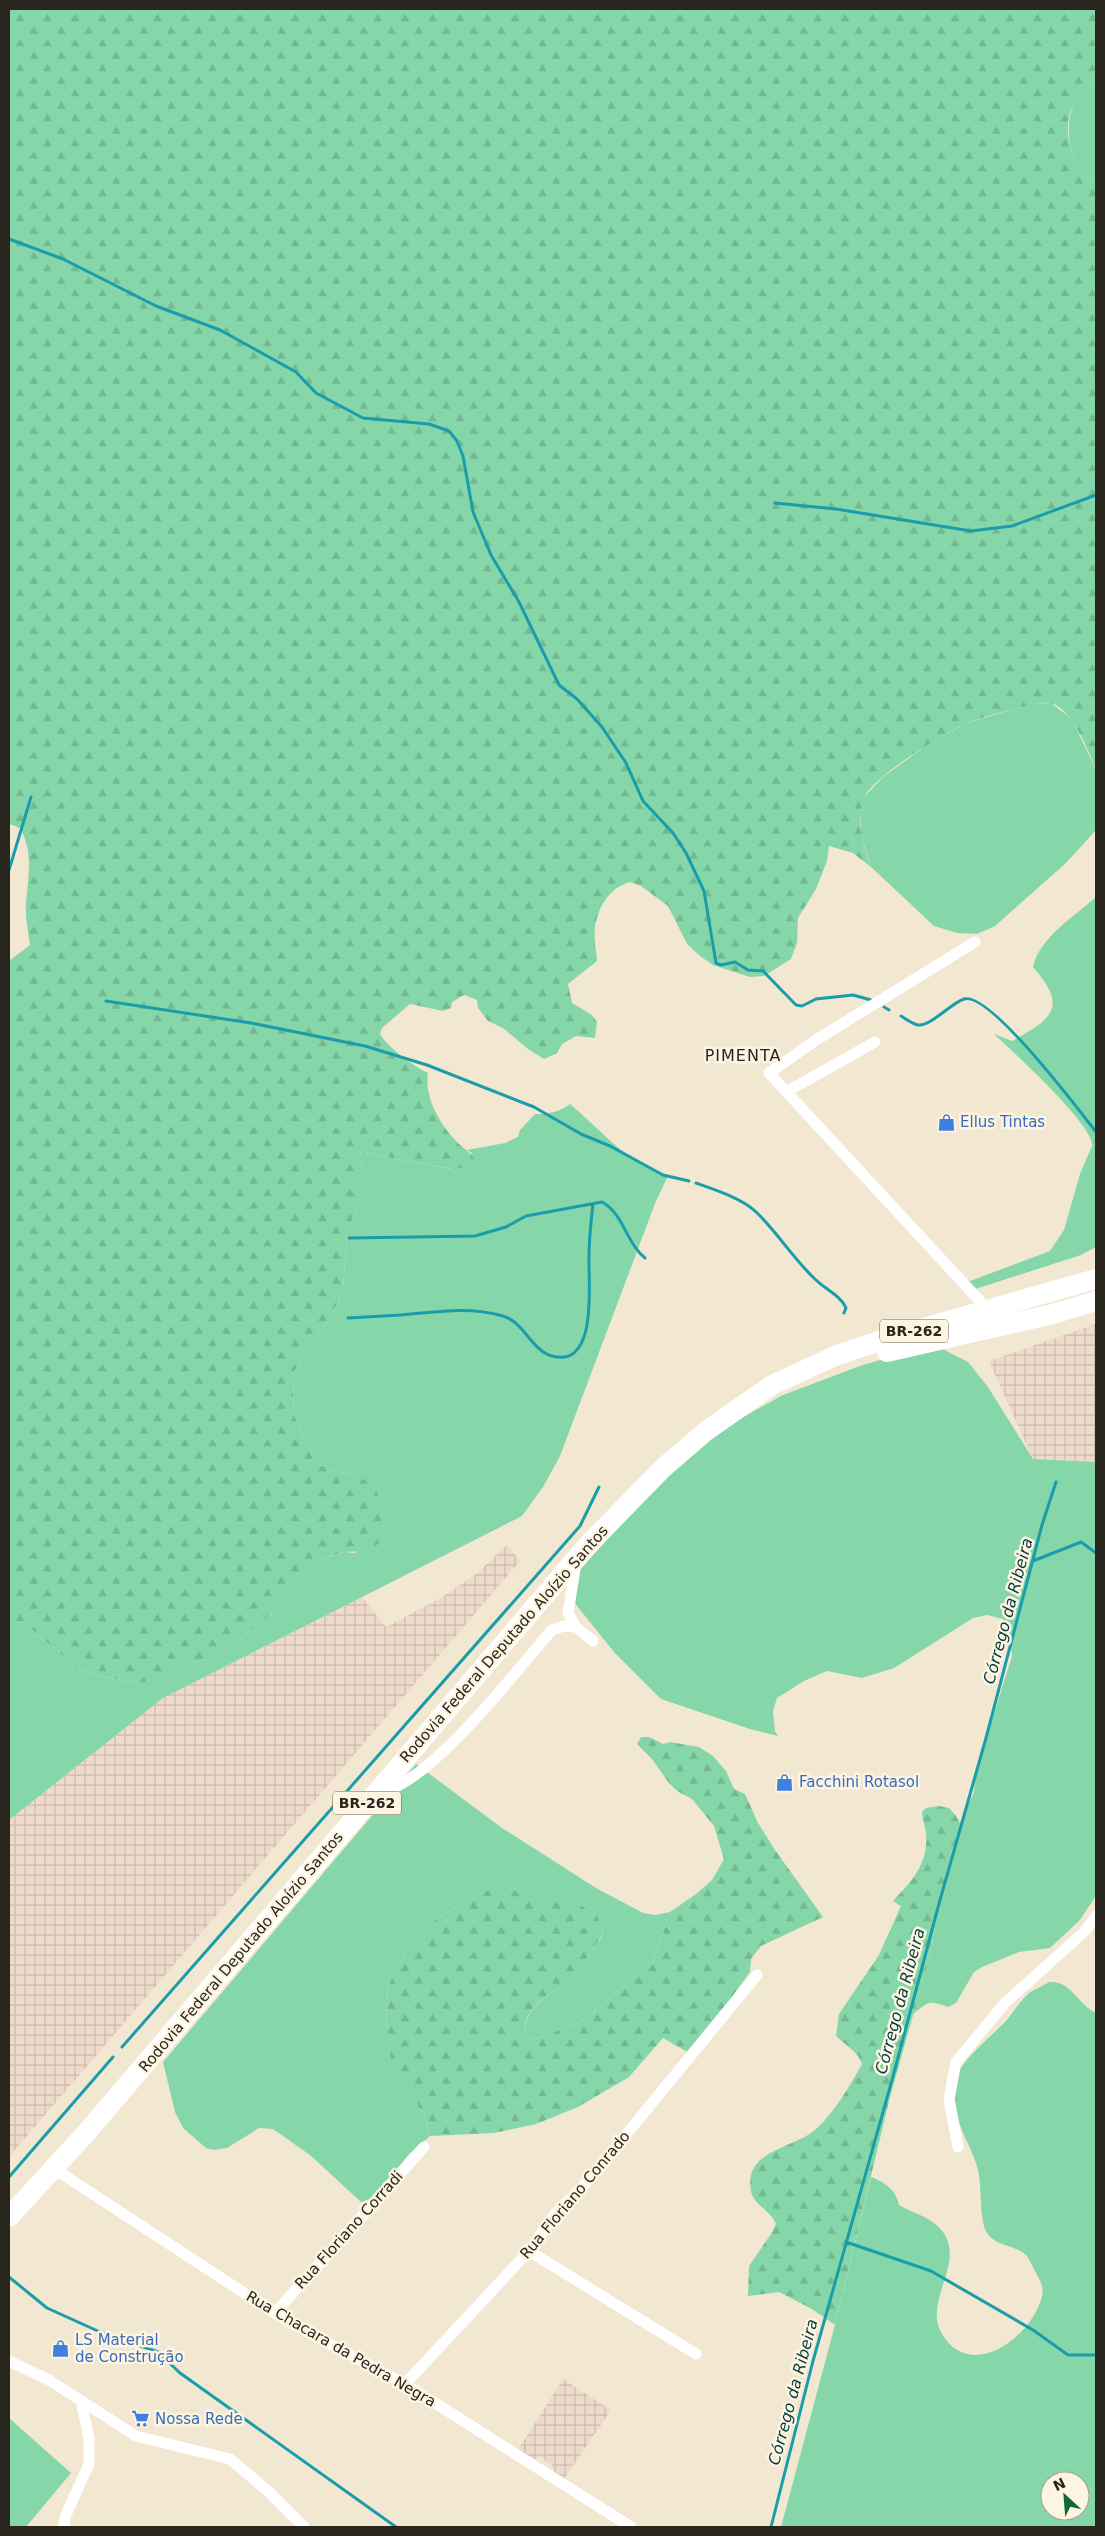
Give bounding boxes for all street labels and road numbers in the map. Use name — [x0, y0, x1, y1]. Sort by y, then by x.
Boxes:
road number: BR-262 — [880, 1320, 948, 1342]
street label: Rodovia Federal Deputado Aloízio Santos — [396, 1522, 612, 1766]
road number: BR-262 — [333, 1792, 401, 1815]
street label: Rodovia Federal Deputado Aloízio Santos — [135, 1828, 347, 2076]
street label: Rua Floriano Conrado — [516, 2127, 634, 2263]
street label: Rua Floriano Corradi — [291, 2167, 407, 2293]
street label: Rua Chacara da Pedra Negra — [243, 2287, 439, 2411]

